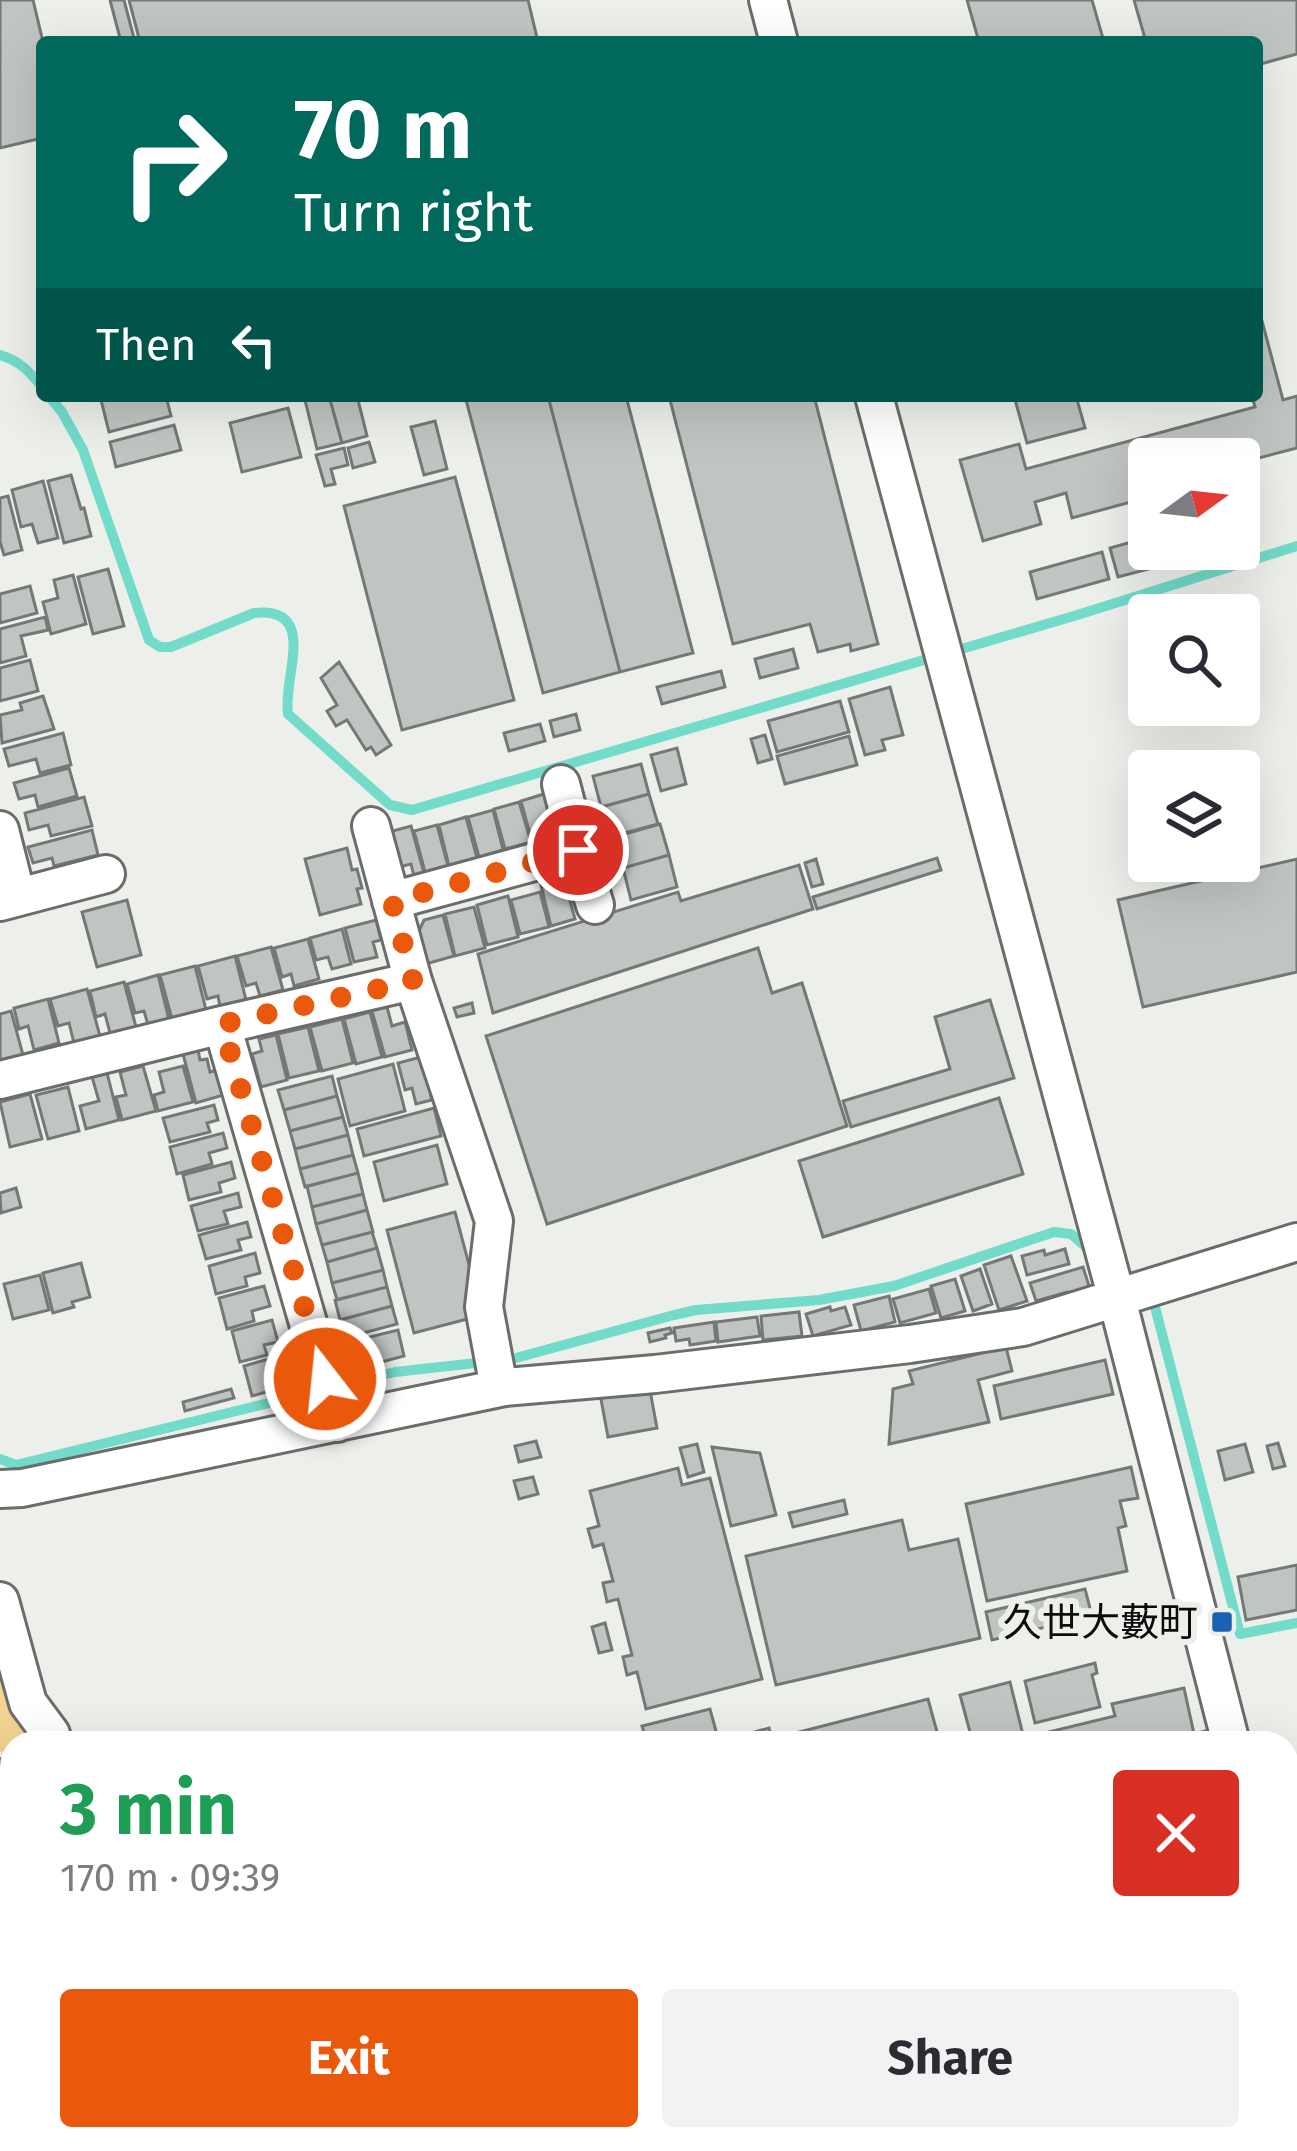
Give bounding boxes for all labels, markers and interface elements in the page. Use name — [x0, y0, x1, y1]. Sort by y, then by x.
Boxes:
text: 70 m — [294, 79, 472, 180]
icon: right — [96, 84, 252, 240]
text: Turn right — [294, 181, 533, 245]
icon: left — [221, 312, 287, 378]
text: Then — [96, 318, 197, 372]
north arrow — [1128, 438, 1260, 570]
map controls — [1128, 438, 1260, 882]
button: search — [1128, 594, 1260, 726]
button: layers — [1128, 750, 1260, 882]
pin — [527, 799, 629, 901]
icon: arrive — [545, 817, 611, 883]
position arrow — [262, 1316, 388, 1442]
place label: 久世大藪町 — [1003, 1600, 1198, 1646]
marker: 久世大藪町 — [1209, 1609, 1235, 1635]
text: 3 min — [60, 1767, 237, 1853]
button: close — [1113, 1770, 1239, 1896]
text: 170 m · 09:39 — [60, 1855, 280, 1901]
button: Exit — [60, 1989, 638, 2127]
button: Share — [662, 1989, 1239, 2127]

